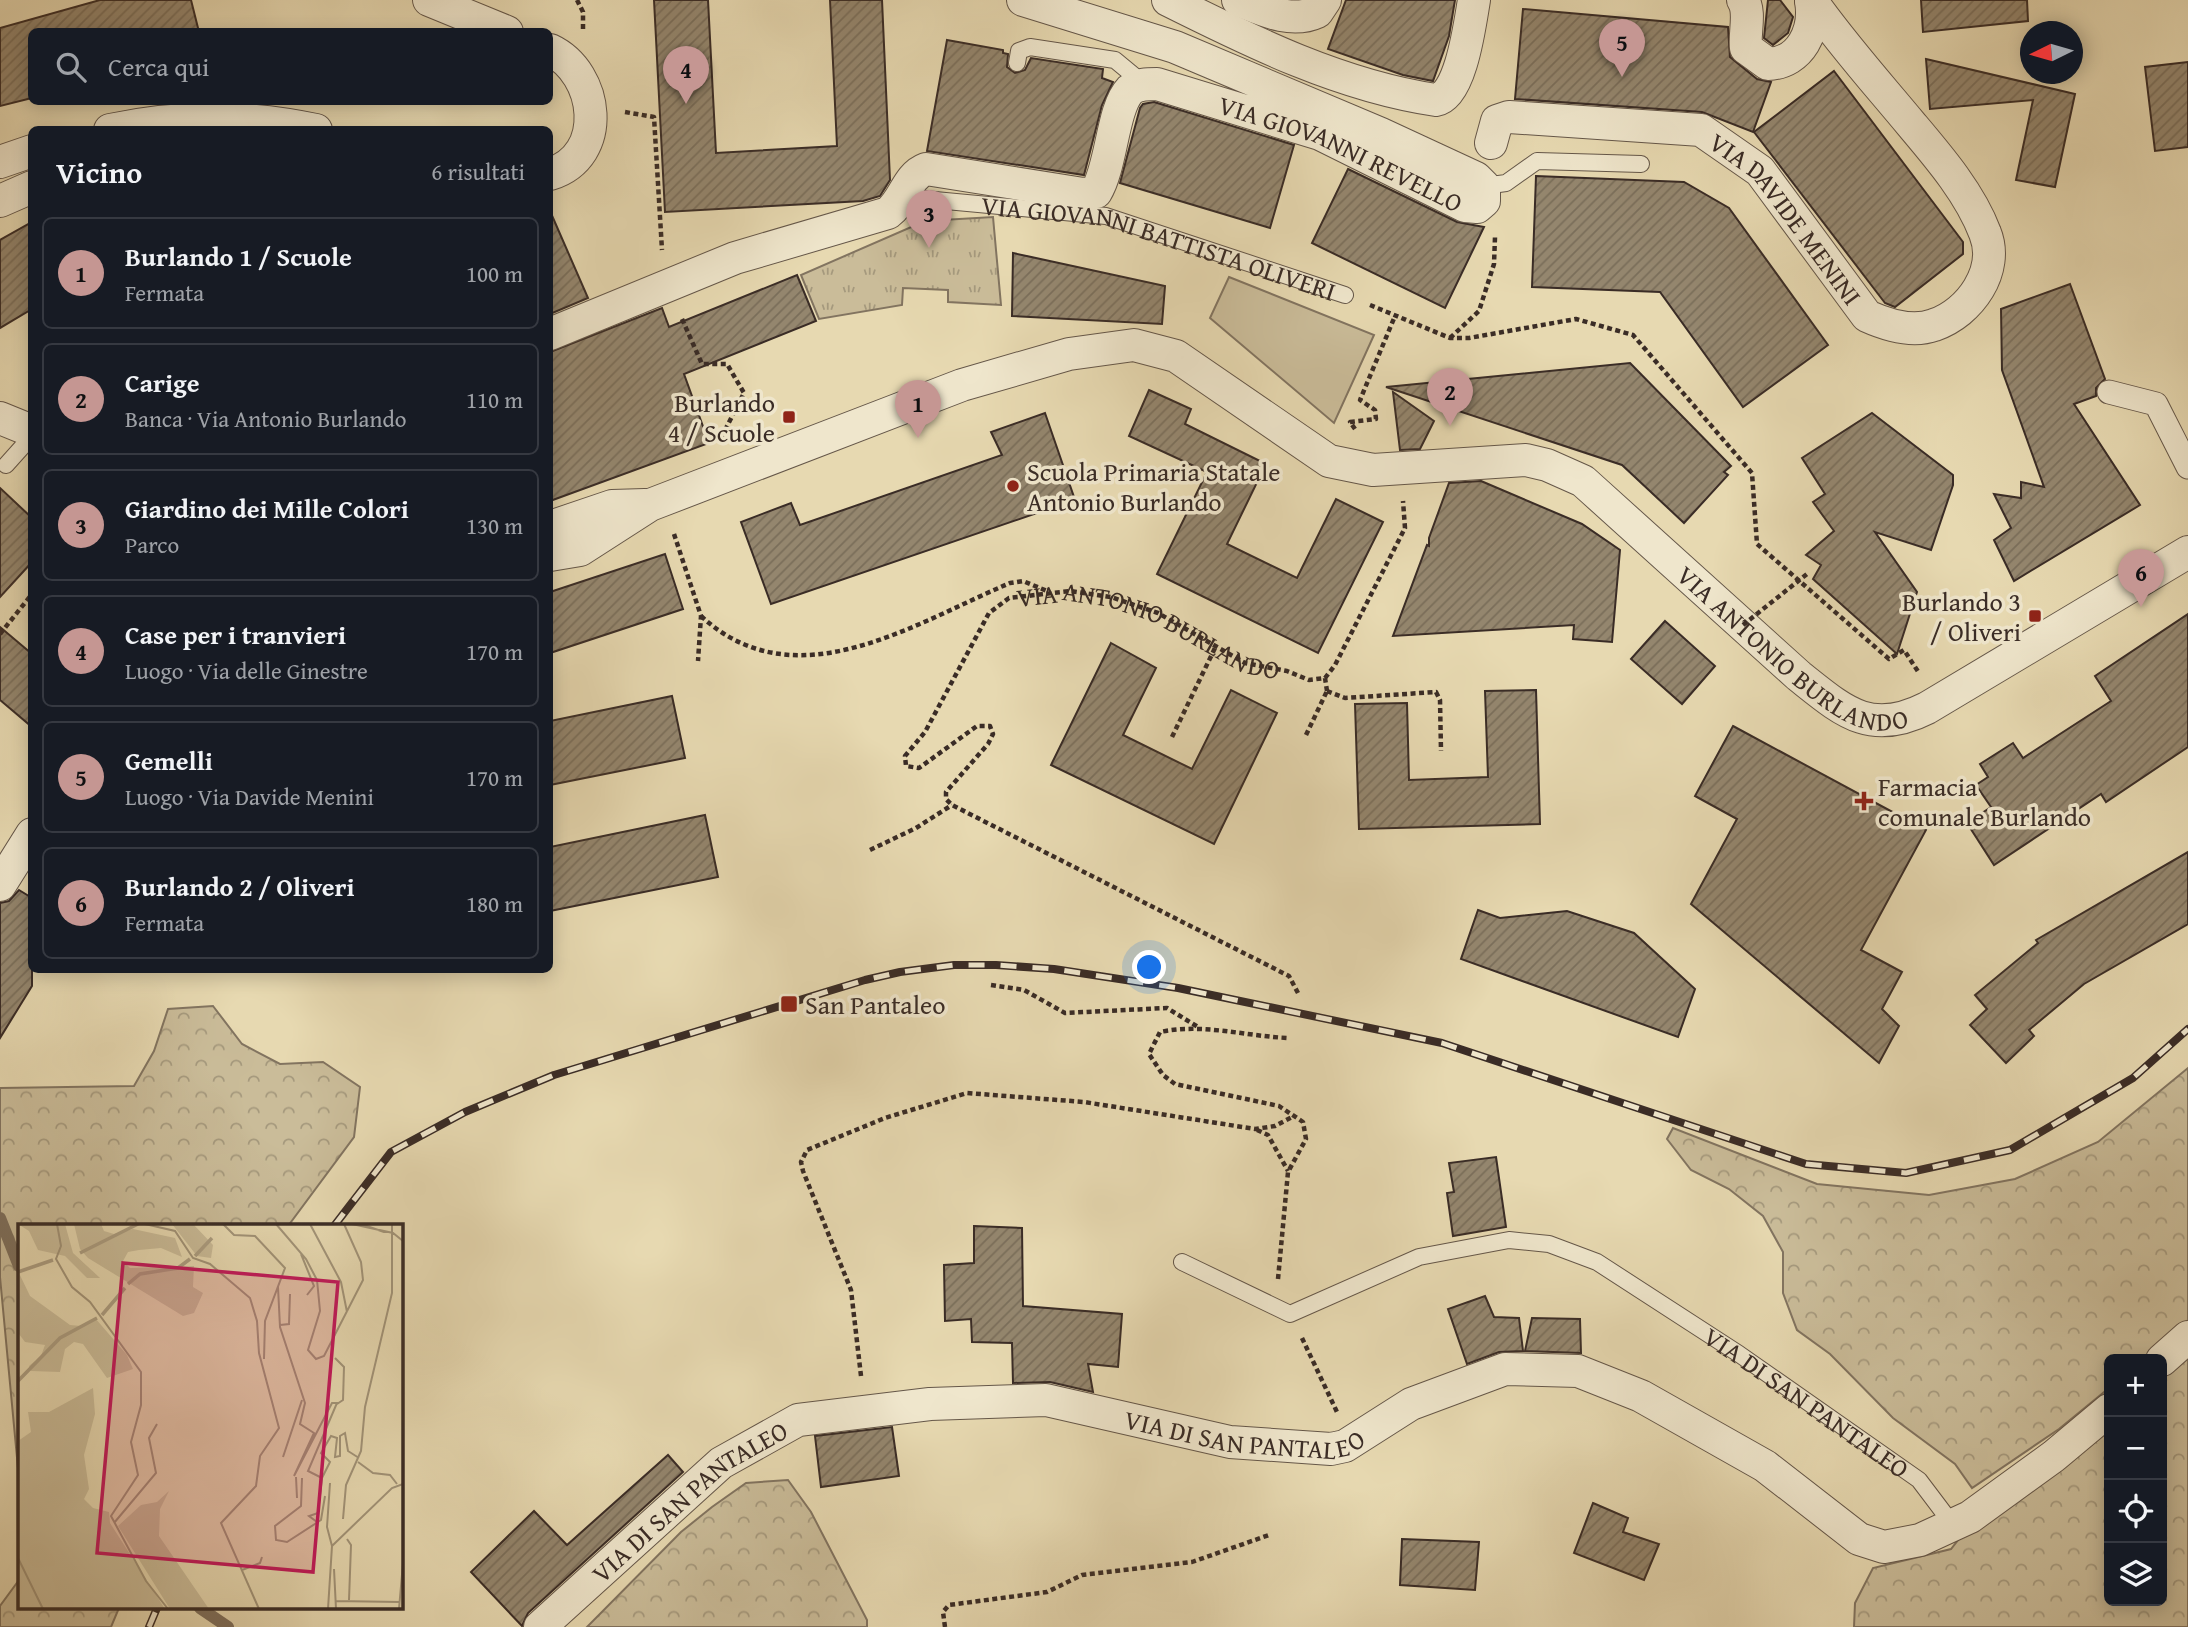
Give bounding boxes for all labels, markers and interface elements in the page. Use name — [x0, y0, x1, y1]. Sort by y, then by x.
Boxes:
pin: 5 — [1599, 19, 1645, 77]
north arrow — [2020, 21, 2083, 84]
search box — [28, 28, 553, 105]
pin: 4 — [663, 46, 709, 104]
text: Cerca qui — [108, 47, 209, 86]
icon: search — [52, 48, 90, 86]
street label: VIA GIOVANNI REVELLO — [1214, 85, 1470, 222]
street label: VIA DAVIDE MENINI — [1702, 122, 1872, 313]
text: Vicino — [56, 150, 142, 194]
text: 6 risultati — [431, 155, 525, 188]
street label: VIA GIOVANNI BATTISTA OLIVERI — [980, 185, 1341, 310]
pin: 3 — [906, 190, 952, 248]
text: Burlando 1 / Scuole — [125, 237, 352, 276]
text: 1 — [75, 257, 87, 290]
text: 100 m — [466, 257, 523, 290]
text: Fermata — [125, 276, 204, 309]
text: Carige — [125, 363, 200, 402]
pin: 2 — [1427, 368, 1473, 426]
pin: 1 — [895, 380, 941, 438]
text: 2 — [75, 383, 87, 416]
text: 110 m — [466, 383, 523, 416]
place label: Burlando 4 / Scuole — [668, 383, 775, 452]
text: Banca · Via Antonio Burlando — [125, 402, 406, 435]
marker: Burlando 4 / Scuole — [781, 409, 797, 425]
place label: Scuola Primaria Statale Antonio Burlando — [1027, 452, 1281, 521]
marker: Scuola Primaria Statale Antonio Burlando — [1005, 478, 1021, 494]
text: Giardino dei Mille Colori — [125, 489, 409, 528]
text: 3 — [75, 509, 87, 542]
text: 130 m — [466, 509, 523, 542]
text: Parco — [125, 528, 179, 561]
pin: 6 — [2118, 549, 2164, 607]
street label: VIA ANTONIO BURLANDO — [1669, 556, 1912, 740]
street label: VIA ANTONIO BURLANDO — [1014, 571, 1283, 689]
place label: Burlando 3 / Oliveri — [1902, 582, 2021, 651]
marker: Burlando 3 / Oliveri — [2027, 608, 2043, 624]
text: Case per i tranvieri — [125, 615, 346, 654]
text: 4 — [75, 635, 87, 668]
text: 170 m — [466, 635, 523, 668]
text: Luogo · Via delle Ginestre — [125, 654, 368, 687]
text: Gemelli — [125, 741, 213, 780]
text: 5 — [75, 761, 87, 794]
text: 170 m — [466, 761, 523, 794]
place label: Farmacia comunale Burlando — [1878, 767, 2091, 836]
text: Luogo · Via Davide Menini — [125, 780, 374, 813]
marker: Farmacia comunale Burlando — [1856, 793, 1872, 809]
text: Burlando 2 / Oliveri — [125, 867, 355, 906]
text: 6 — [75, 887, 87, 920]
text: 180 m — [466, 887, 523, 920]
text: Fermata — [125, 906, 204, 939]
your location — [1132, 950, 1166, 984]
place label: San Pantaleo — [805, 985, 945, 1024]
marker: San Pantaleo — [779, 994, 799, 1014]
inset map — [18, 1224, 402, 1610]
street label: VIA DI SAN PANTALEO — [1696, 1317, 1918, 1487]
map controls — [2104, 1354, 2167, 1606]
button: + — [2104, 1354, 2167, 1417]
street label: VIA DI SAN PANTALEO — [1121, 1399, 1372, 1469]
street label: VIA DI SAN PANTALEO — [582, 1410, 794, 1591]
button: − — [2104, 1417, 2167, 1480]
button: locate — [2104, 1480, 2167, 1543]
button: layers — [2104, 1543, 2167, 1606]

